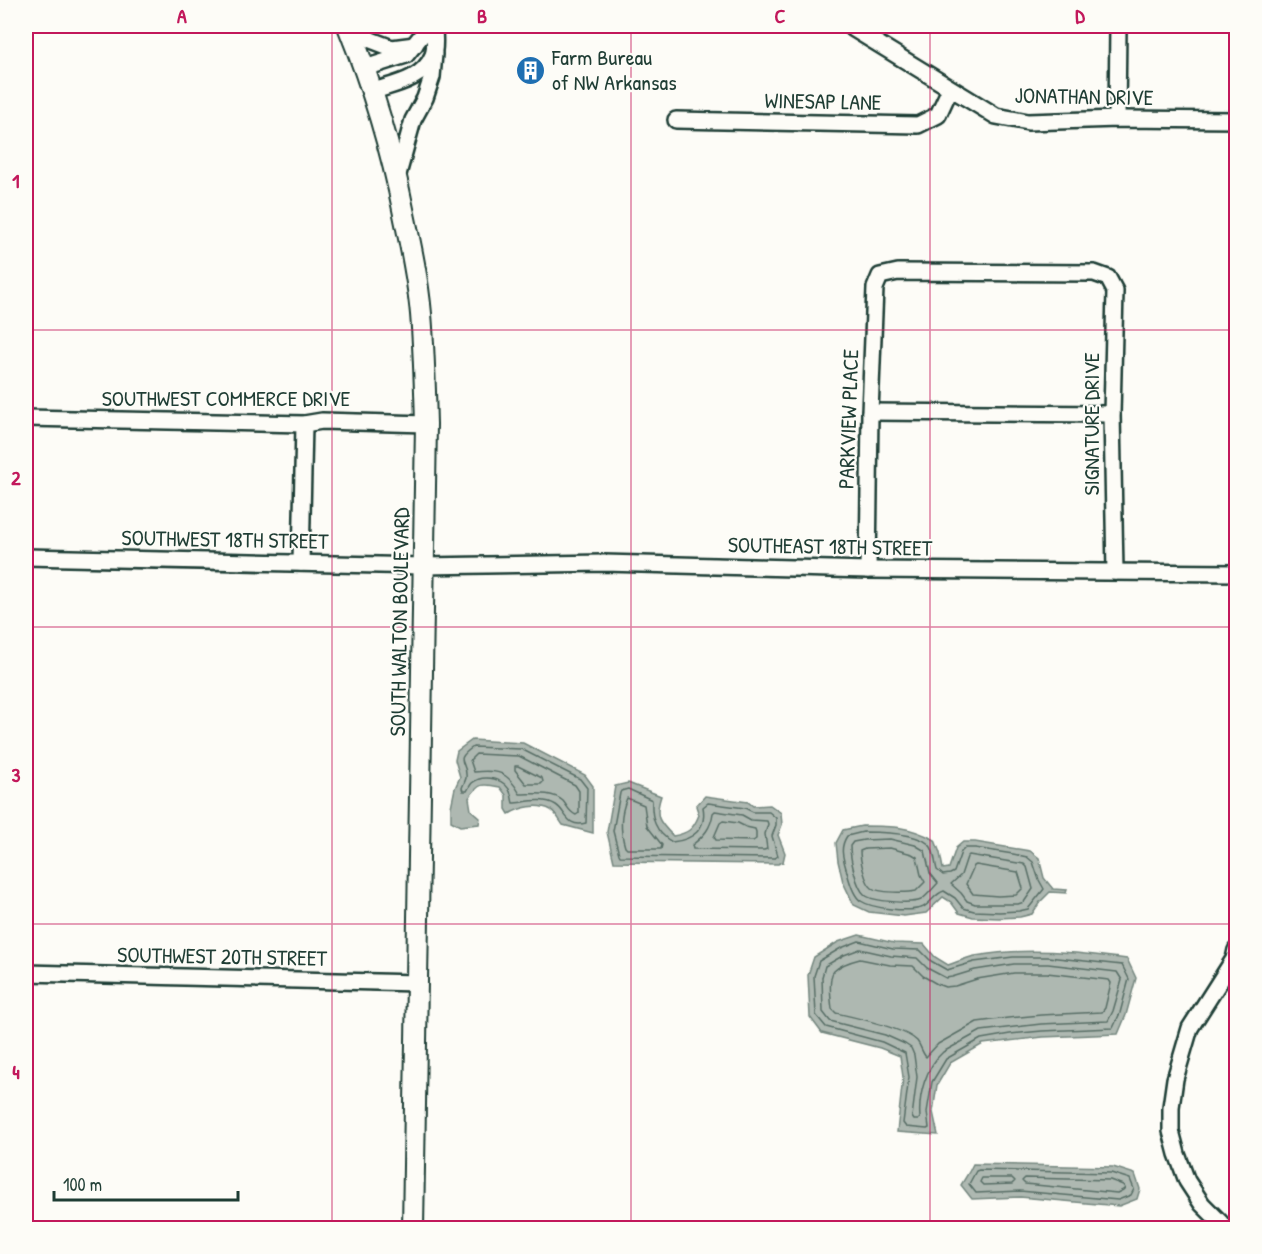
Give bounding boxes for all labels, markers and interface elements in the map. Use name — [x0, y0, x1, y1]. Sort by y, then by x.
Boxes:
text: A — [177, 2, 187, 29]
text: B — [477, 2, 487, 29]
text: C — [775, 2, 786, 29]
text: D — [1075, 2, 1085, 29]
place label: Farm Bureau of NW Arkansas — [551, 42, 677, 97]
building icon: Farm Bureau of NW Arkansas — [515, 54, 547, 86]
street label: JONATHAN DRIVE — [1014, 80, 1154, 112]
street label: WINESAP LANE — [764, 85, 882, 117]
text: 1 — [12, 167, 20, 194]
street label: PARKVIEW PLACE — [831, 348, 865, 489]
street label: SIGNATURE DRIVE — [1076, 352, 1106, 496]
street label: SOUTHWEST COMMERCE DRIVE — [102, 383, 351, 413]
text: 2 — [11, 464, 21, 491]
street label: SOUTH WALTON BOULEVARD — [382, 507, 416, 737]
street label: SOUTHWEST 18TH STREET — [121, 522, 329, 556]
street label: SOUTHEAST 18TH STREET — [728, 529, 933, 563]
text: 3 — [12, 761, 21, 788]
street label: SOUTHWEST 20TH STREET — [117, 939, 328, 973]
text: 4 — [12, 1058, 20, 1085]
scale bar — [54, 1164, 238, 1202]
text: 100 m — [63, 1172, 102, 1197]

